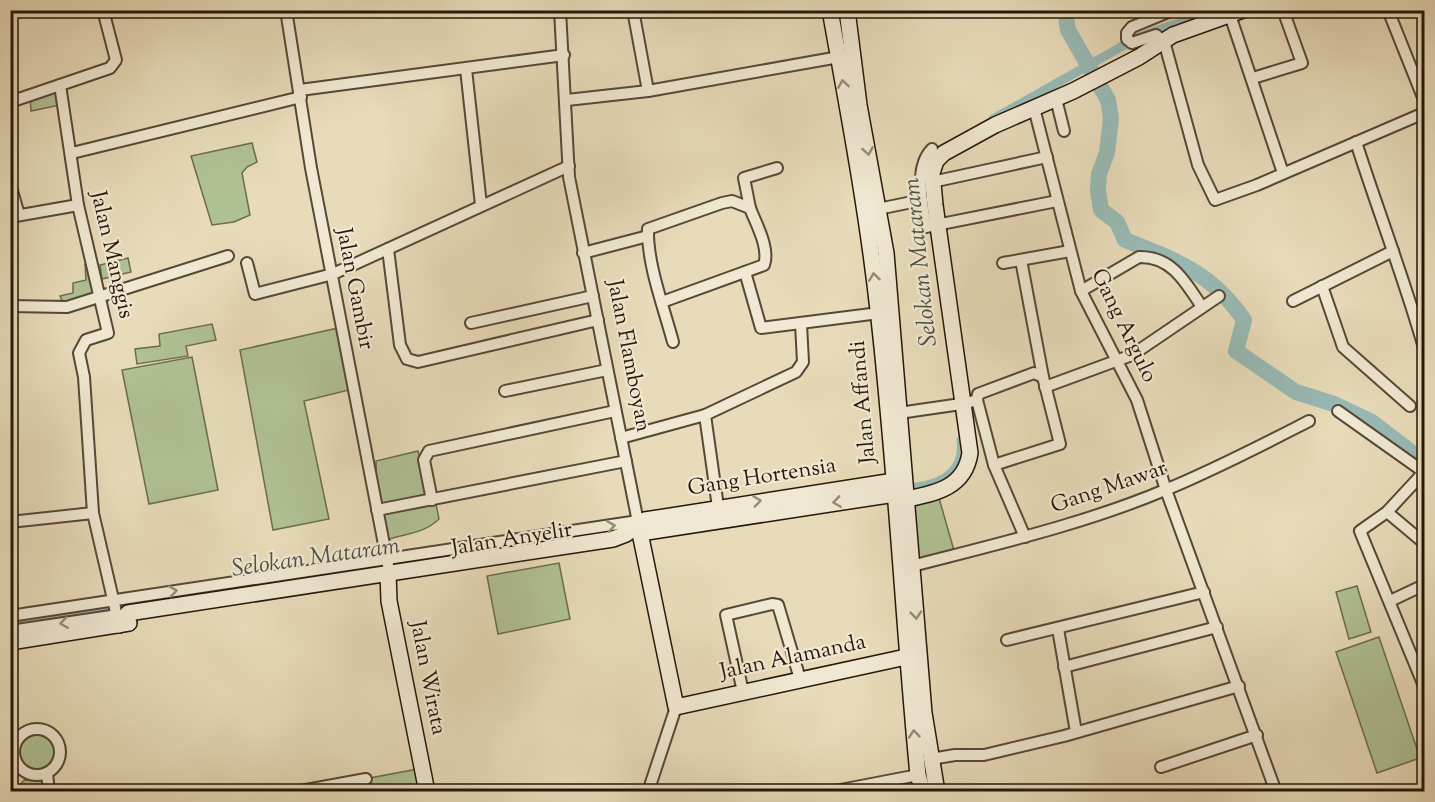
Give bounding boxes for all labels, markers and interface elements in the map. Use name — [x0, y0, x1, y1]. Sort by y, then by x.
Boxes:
one-way arrow — [837, 80, 850, 90]
one-way arrow — [861, 147, 873, 156]
water label: Selokan Mataram — [895, 176, 947, 348]
street label: Jalan Manggis — [81, 187, 141, 322]
street label: Jalan Gambir — [326, 225, 381, 352]
street label: Gang Argulo — [1082, 264, 1164, 388]
one-way arrow — [868, 272, 881, 281]
street label: Jalan Flamboyan — [597, 276, 658, 435]
street label: Jalan Affandi — [843, 339, 885, 466]
street label: Gang Hortensia — [685, 450, 839, 506]
street label: Gang Mawar — [1047, 453, 1171, 523]
one-way arrow — [753, 496, 762, 508]
one-way arrow — [833, 496, 842, 508]
street label: Jalan Anyelir — [448, 515, 575, 565]
one-way arrow — [606, 520, 616, 532]
water label: Selokan Mataram — [230, 529, 402, 587]
one-way arrow — [169, 586, 178, 598]
one-way arrow — [909, 610, 922, 619]
one-way arrow — [60, 616, 69, 628]
street label: Jalan Wirata — [400, 617, 454, 738]
street label: Jalan Alamanda — [716, 627, 869, 689]
one-way arrow — [908, 729, 921, 738]

